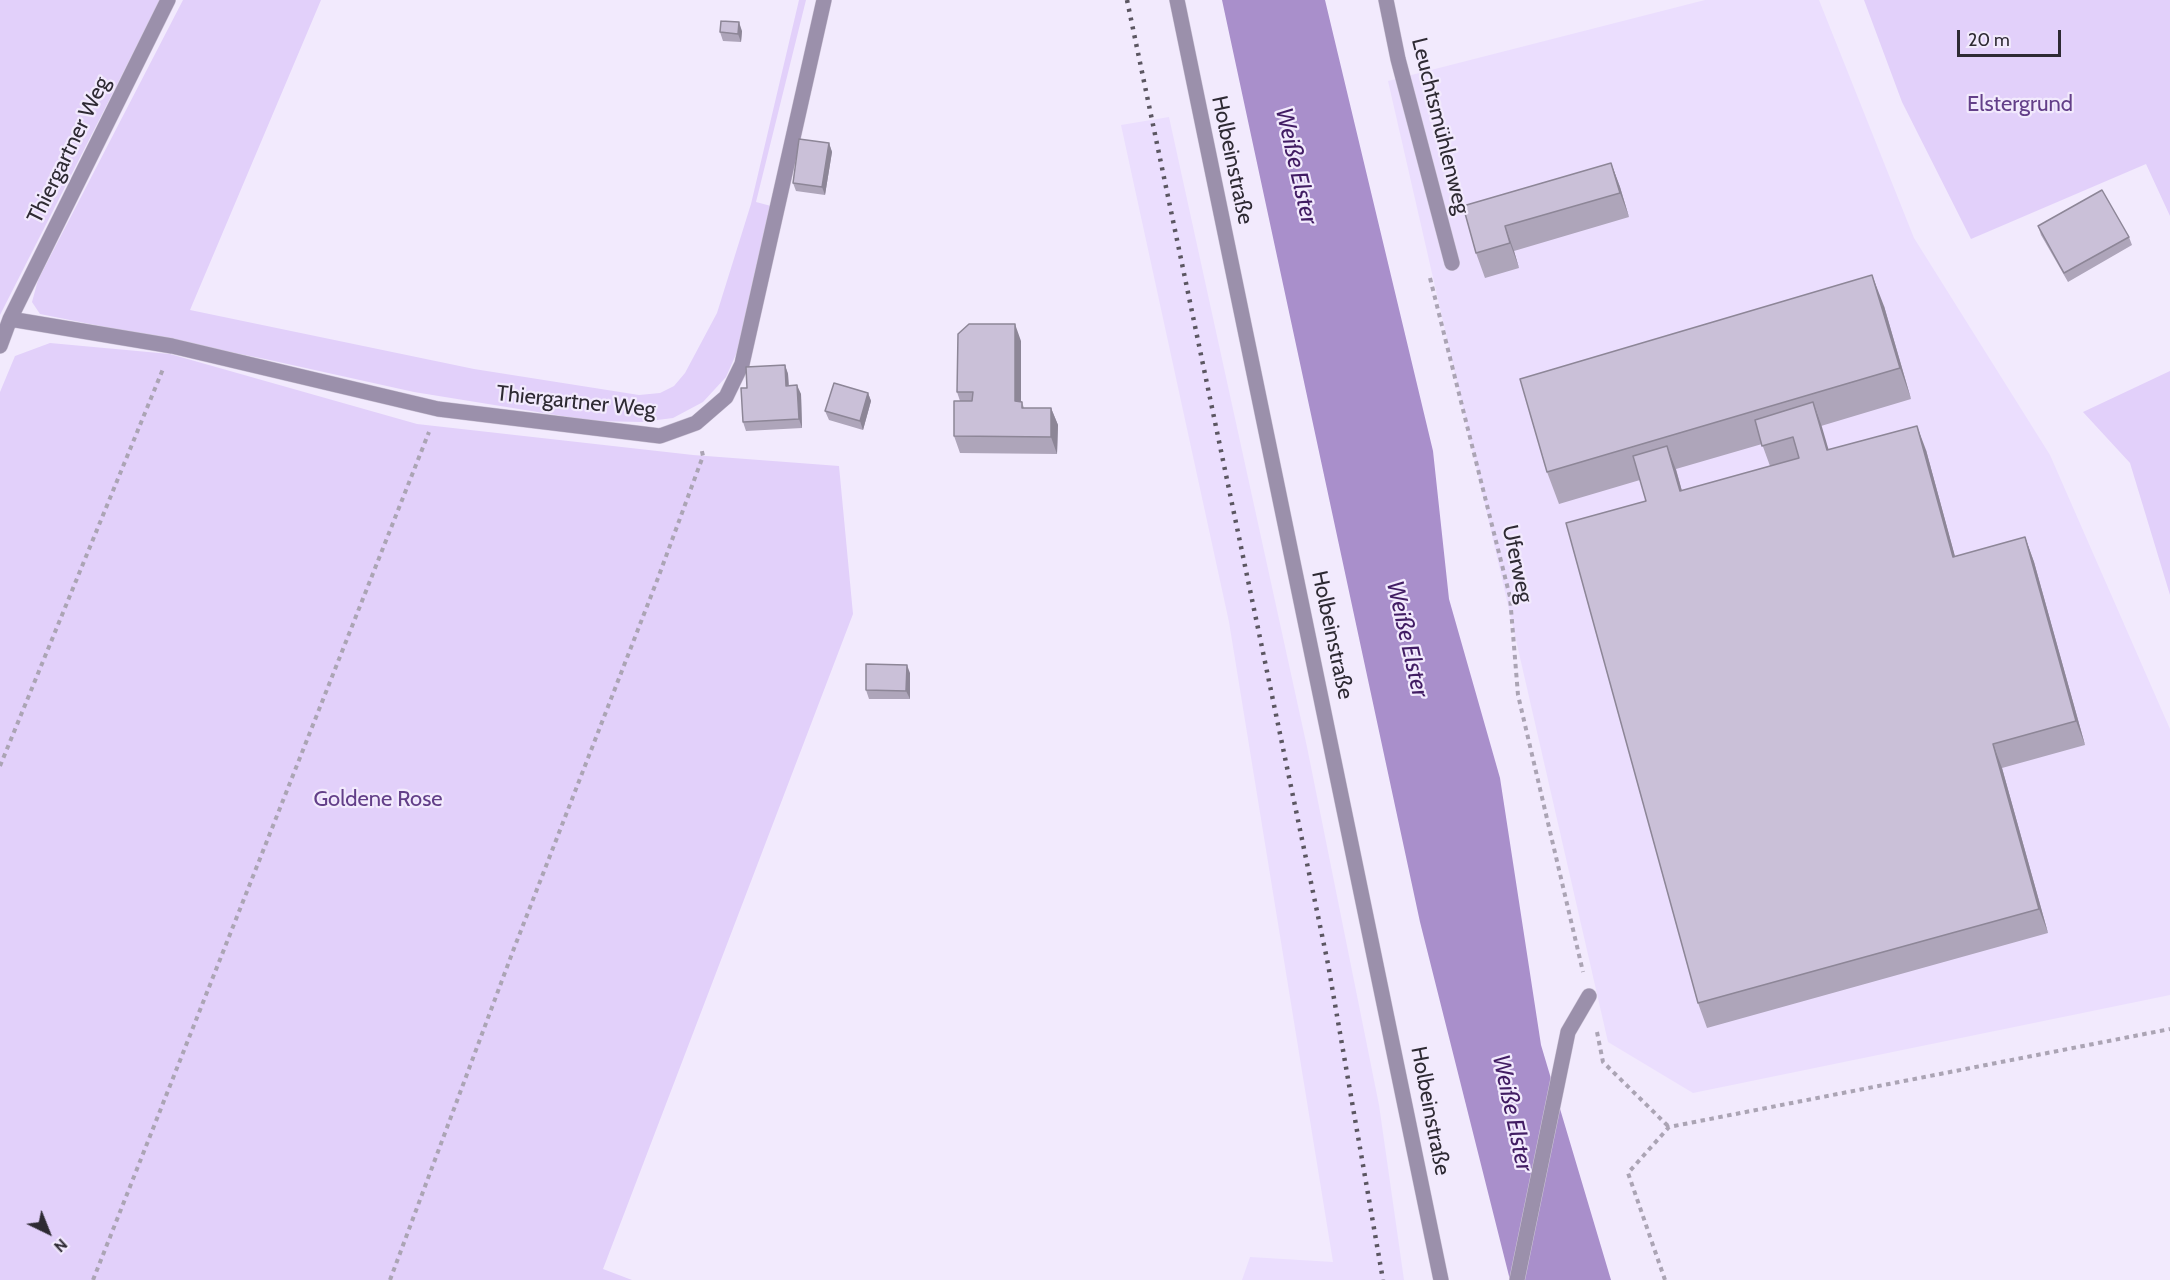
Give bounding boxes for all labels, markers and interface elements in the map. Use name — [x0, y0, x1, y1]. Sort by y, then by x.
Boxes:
scale bar — [1960, 18, 2064, 56]
text: 20 m — [1968, 29, 2010, 51]
street label: Leuchtsmühlenweg — [1405, 35, 1475, 217]
street label: Thiergartner Weg — [22, 72, 116, 228]
park label: Elstergrund — [1967, 92, 2073, 118]
street label: Holbeinstraße — [1206, 93, 1258, 227]
water label: Weiße Elster — [1269, 105, 1323, 227]
street label: Thiergartner Weg — [495, 381, 657, 423]
street label: Uferweg — [1496, 523, 1538, 605]
street label: Holbeinstraße — [1306, 568, 1358, 702]
water label: Weiße Elster — [1380, 578, 1434, 700]
park label: Goldene Rose — [313, 787, 443, 813]
street label: Holbeinstraße — [1405, 1044, 1455, 1178]
water label: Weiße Elster — [1486, 1052, 1538, 1174]
north arrow — [18, 1202, 78, 1262]
text: N — [50, 1235, 71, 1256]

